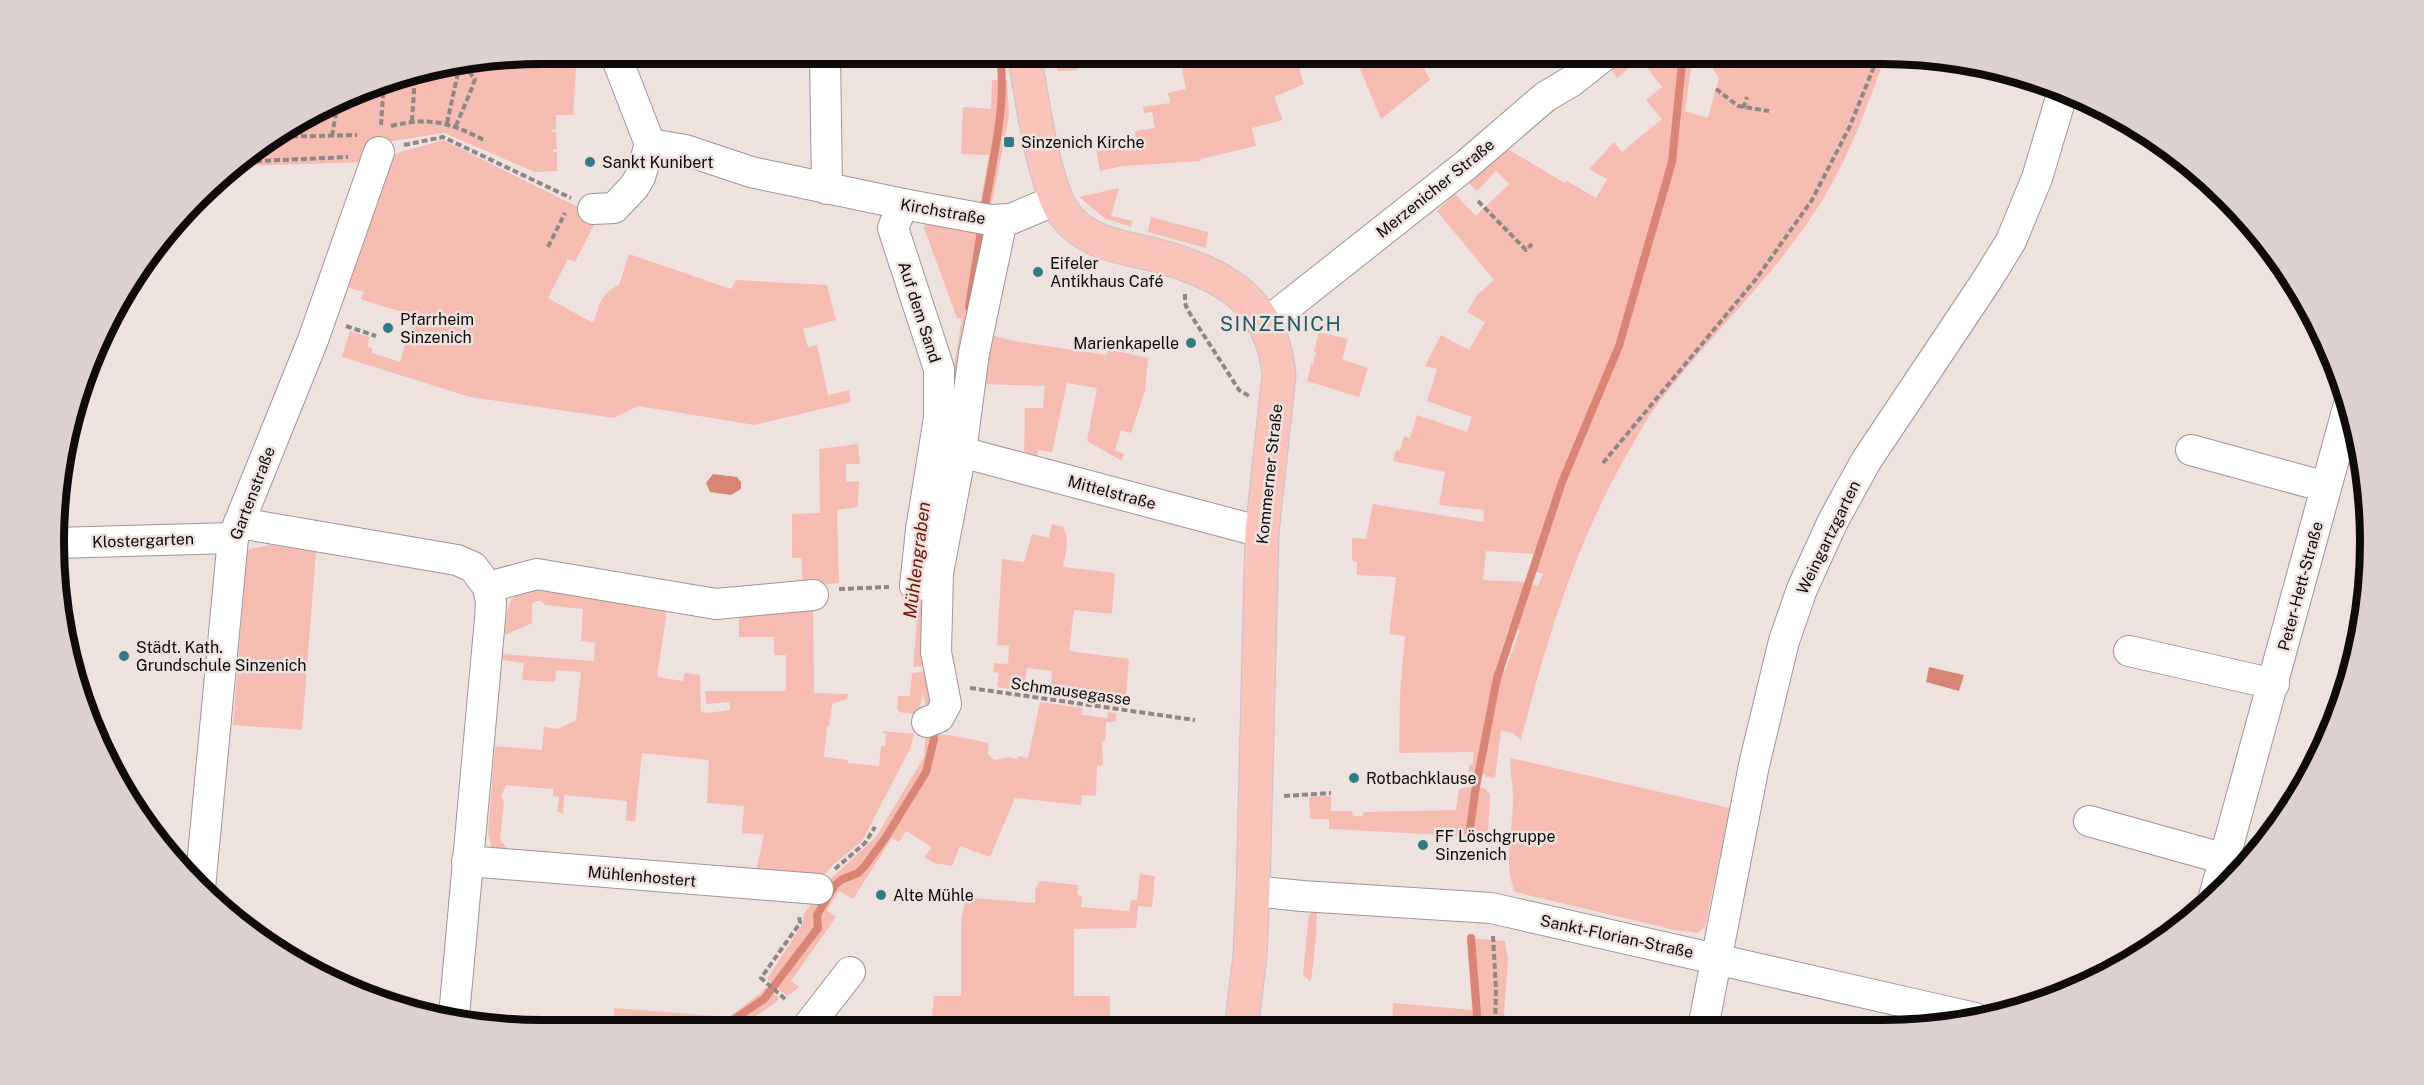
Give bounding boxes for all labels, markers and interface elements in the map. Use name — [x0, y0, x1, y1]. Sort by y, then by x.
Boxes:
place label: Sinzenich Kirche — [1021, 133, 1145, 152]
marker: Sinzenich Kirche — [1002, 135, 1016, 149]
street label: Merzenicher Straße — [1372, 135, 1498, 242]
place label: Sankt Kunibert — [602, 153, 714, 172]
marker: Sankt Kunibert — [583, 155, 597, 169]
street label: Kirchstraße — [899, 195, 987, 228]
place label: Eifeler Antikhaus Café — [1050, 254, 1164, 291]
street label: Auf dem Sand — [894, 259, 945, 365]
marker: Eifeler Antikhaus Café — [1031, 265, 1045, 279]
place label: Pfarrheim Sinzenich — [400, 310, 474, 347]
district label: SINZENICH — [1220, 312, 1342, 336]
marker: Pfarrheim Sinzenich — [381, 321, 395, 335]
place label: Marienkapelle — [1073, 334, 1179, 353]
marker: Marienkapelle — [1184, 336, 1198, 350]
street label: Kommerner Straße — [1253, 403, 1286, 545]
street label: Gartenstraße — [226, 444, 279, 542]
street label: Mittelstraße — [1066, 472, 1158, 513]
street label: Weingartzgarten — [1793, 477, 1864, 597]
water label: Mühlengraben — [899, 500, 934, 620]
street label: Peter-Hett-Straße — [2274, 519, 2327, 653]
street label: Klostergarten — [92, 529, 194, 552]
place label: Städt. Kath. Grundschule Sinzenich — [136, 638, 306, 675]
marker: Städt. Kath. Grundschule Sinzenich — [117, 649, 131, 663]
street label: Schmausegasse — [1010, 674, 1132, 709]
place label: Rotbachklause — [1366, 769, 1477, 788]
marker: Rotbachklause — [1347, 771, 1361, 785]
place label: FF Löschgruppe Sinzenich — [1435, 827, 1555, 864]
marker: FF Löschgruppe Sinzenich — [1416, 838, 1430, 852]
street label: Mühlenhostert — [587, 862, 697, 891]
place label: Alte Mühle — [893, 886, 974, 905]
marker: Alte Mühle — [874, 888, 888, 902]
street label: Sankt-Florian-Straße — [1538, 911, 1695, 962]

